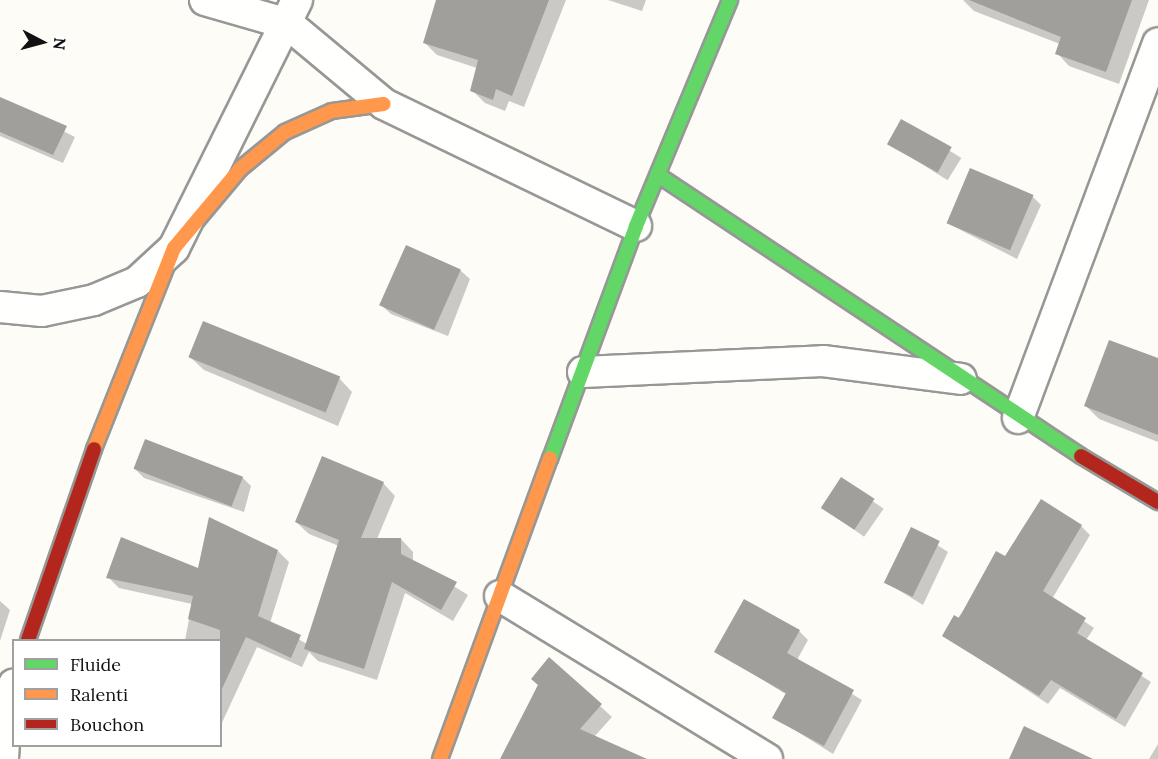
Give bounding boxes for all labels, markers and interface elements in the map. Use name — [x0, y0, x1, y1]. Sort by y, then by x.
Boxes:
north arrow — [12, 12, 72, 72]
text: N — [49, 37, 70, 51]
legend — [12, 639, 222, 747]
text: Fluide — [70, 653, 121, 676]
text: Ralenti — [70, 683, 128, 706]
text: Bouchon — [70, 713, 144, 736]

